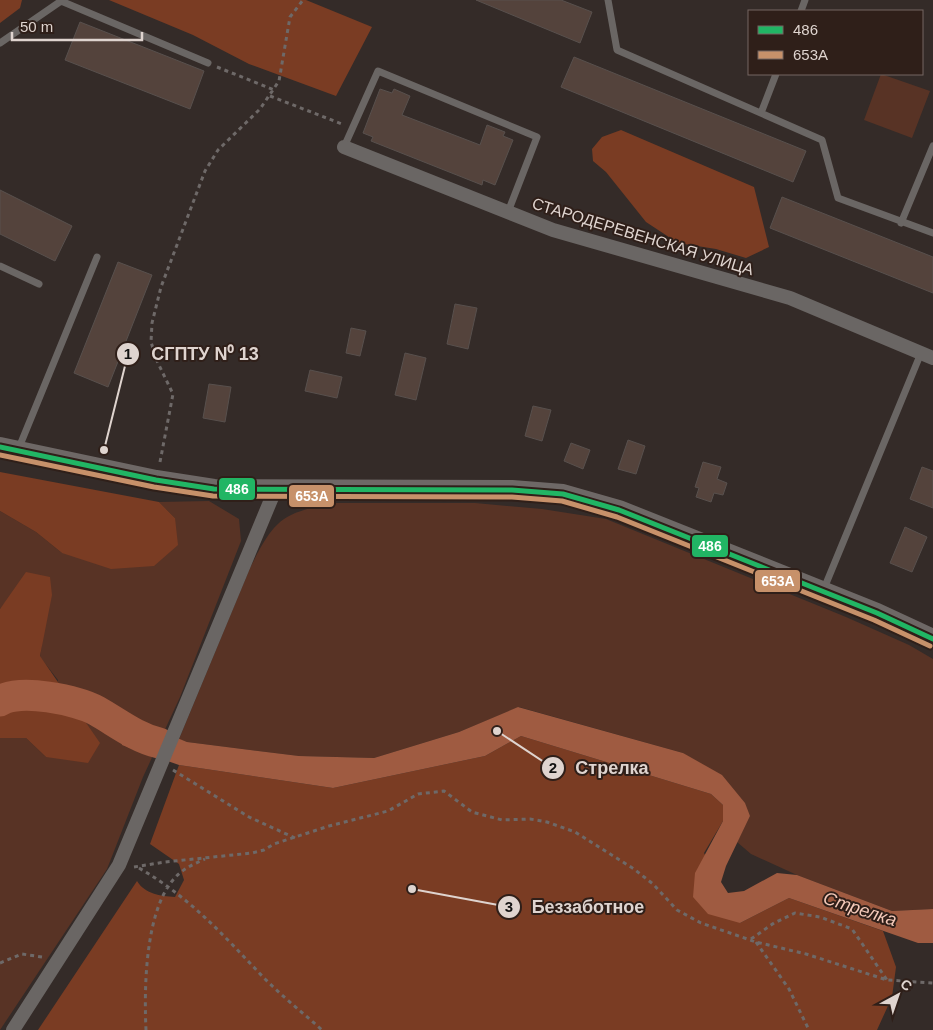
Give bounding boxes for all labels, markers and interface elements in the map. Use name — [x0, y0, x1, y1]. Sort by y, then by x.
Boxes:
scale bar — [12, 10, 142, 42]
legend — [748, 10, 923, 75]
text: 50 m — [20, 18, 53, 35]
text: 486 — [793, 21, 818, 38]
text: 653А — [793, 46, 828, 63]
street label: СТАРОДЕРЕВЕНСКАЯ УЛИЦА — [530, 195, 756, 278]
callout: СГПТУ N⁰ 13 — [116, 337, 269, 370]
text: СГПТУ N⁰ 13 — [151, 344, 259, 364]
text: 1 — [124, 345, 132, 362]
line badge: 486 — [218, 477, 256, 501]
text: 486 — [225, 481, 249, 497]
line badge: 653А — [288, 484, 335, 508]
text: 653А — [295, 488, 329, 504]
line badge: 486 — [691, 534, 729, 558]
text: 486 — [698, 538, 722, 554]
line badge: 653А — [754, 569, 801, 593]
text: 653А — [761, 573, 795, 589]
callout: Стрелка — [540, 751, 658, 784]
text: Стрелка — [575, 758, 650, 778]
text: 2 — [549, 759, 557, 776]
water label: Стрелка — [821, 888, 899, 930]
callout: Беззаботное — [496, 890, 654, 923]
text: Беззаботное — [532, 897, 644, 917]
text: 3 — [505, 898, 513, 915]
north arrow — [873, 970, 923, 1020]
text: С — [897, 976, 915, 994]

